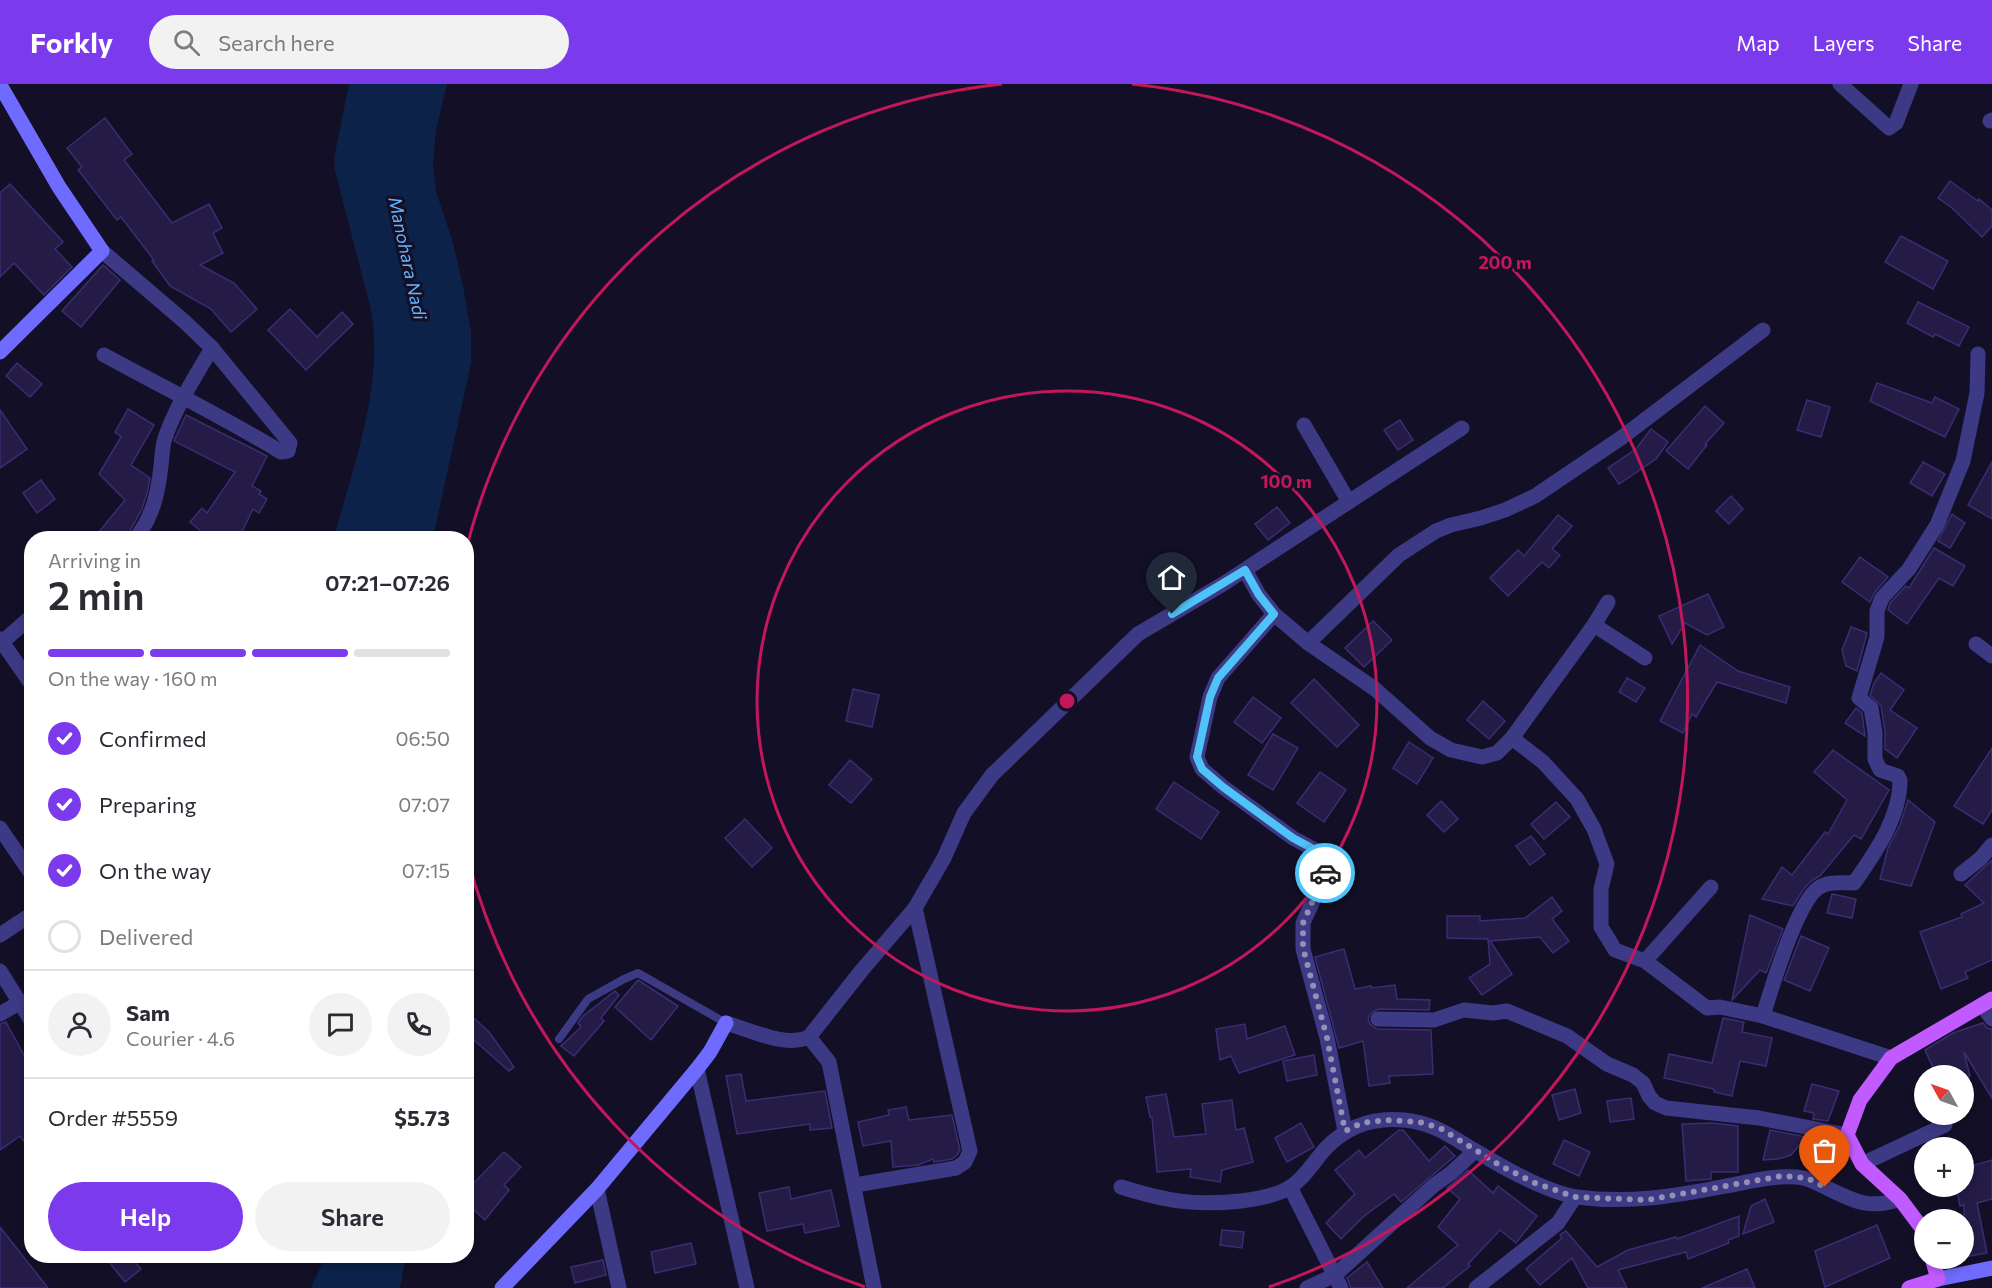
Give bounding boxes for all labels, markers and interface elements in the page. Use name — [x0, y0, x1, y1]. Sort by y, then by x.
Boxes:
search box — [149, 15, 569, 69]
text: Forkly — [30, 25, 113, 59]
icon: search — [170, 26, 203, 59]
text: Search here — [218, 29, 335, 56]
text: Map — [1736, 30, 1780, 55]
text: Layers — [1813, 30, 1875, 55]
text: Share — [1908, 30, 1962, 55]
water label: Manohara Nadi — [384, 195, 432, 323]
text: 200 m — [1478, 251, 1532, 273]
text: 100 m — [1260, 470, 1312, 492]
text: Arriving in — [48, 548, 141, 572]
pin — [1146, 552, 1197, 614]
icon: home — [1155, 561, 1188, 594]
text: 07:21–07:26 — [325, 569, 450, 596]
text: 2 min — [48, 570, 145, 618]
text: On the way · 160 m — [48, 666, 217, 690]
centre of rings — [1057, 691, 1077, 711]
icon: check — [48, 722, 81, 755]
text: Confirmed — [99, 725, 206, 752]
text: 06:50 — [396, 726, 450, 750]
icon: check — [48, 788, 81, 821]
text: Preparing — [99, 791, 196, 818]
text: 07:07 — [398, 792, 450, 816]
courier — [1295, 843, 1355, 903]
icon: check — [48, 854, 81, 887]
text: On the way — [99, 857, 211, 884]
icon: car — [1309, 857, 1342, 890]
text: 07:15 — [402, 858, 450, 882]
text: Delivered — [99, 923, 193, 950]
button: person — [48, 993, 111, 1056]
button: chat — [309, 993, 372, 1056]
button: phone — [387, 993, 450, 1056]
text: Sam — [126, 999, 170, 1026]
text: Courier · 4.6 — [126, 1026, 235, 1050]
north arrow — [1914, 1065, 1974, 1125]
map controls — [1914, 1065, 1974, 1269]
text: Order #5559 — [48, 1104, 178, 1131]
text: $5.73 — [394, 1104, 450, 1131]
pin — [1799, 1125, 1850, 1187]
icon: bag — [1808, 1134, 1841, 1167]
button: + — [1914, 1137, 1974, 1197]
button: Help — [48, 1182, 243, 1251]
button: Share — [255, 1182, 450, 1251]
button: − — [1914, 1209, 1974, 1269]

